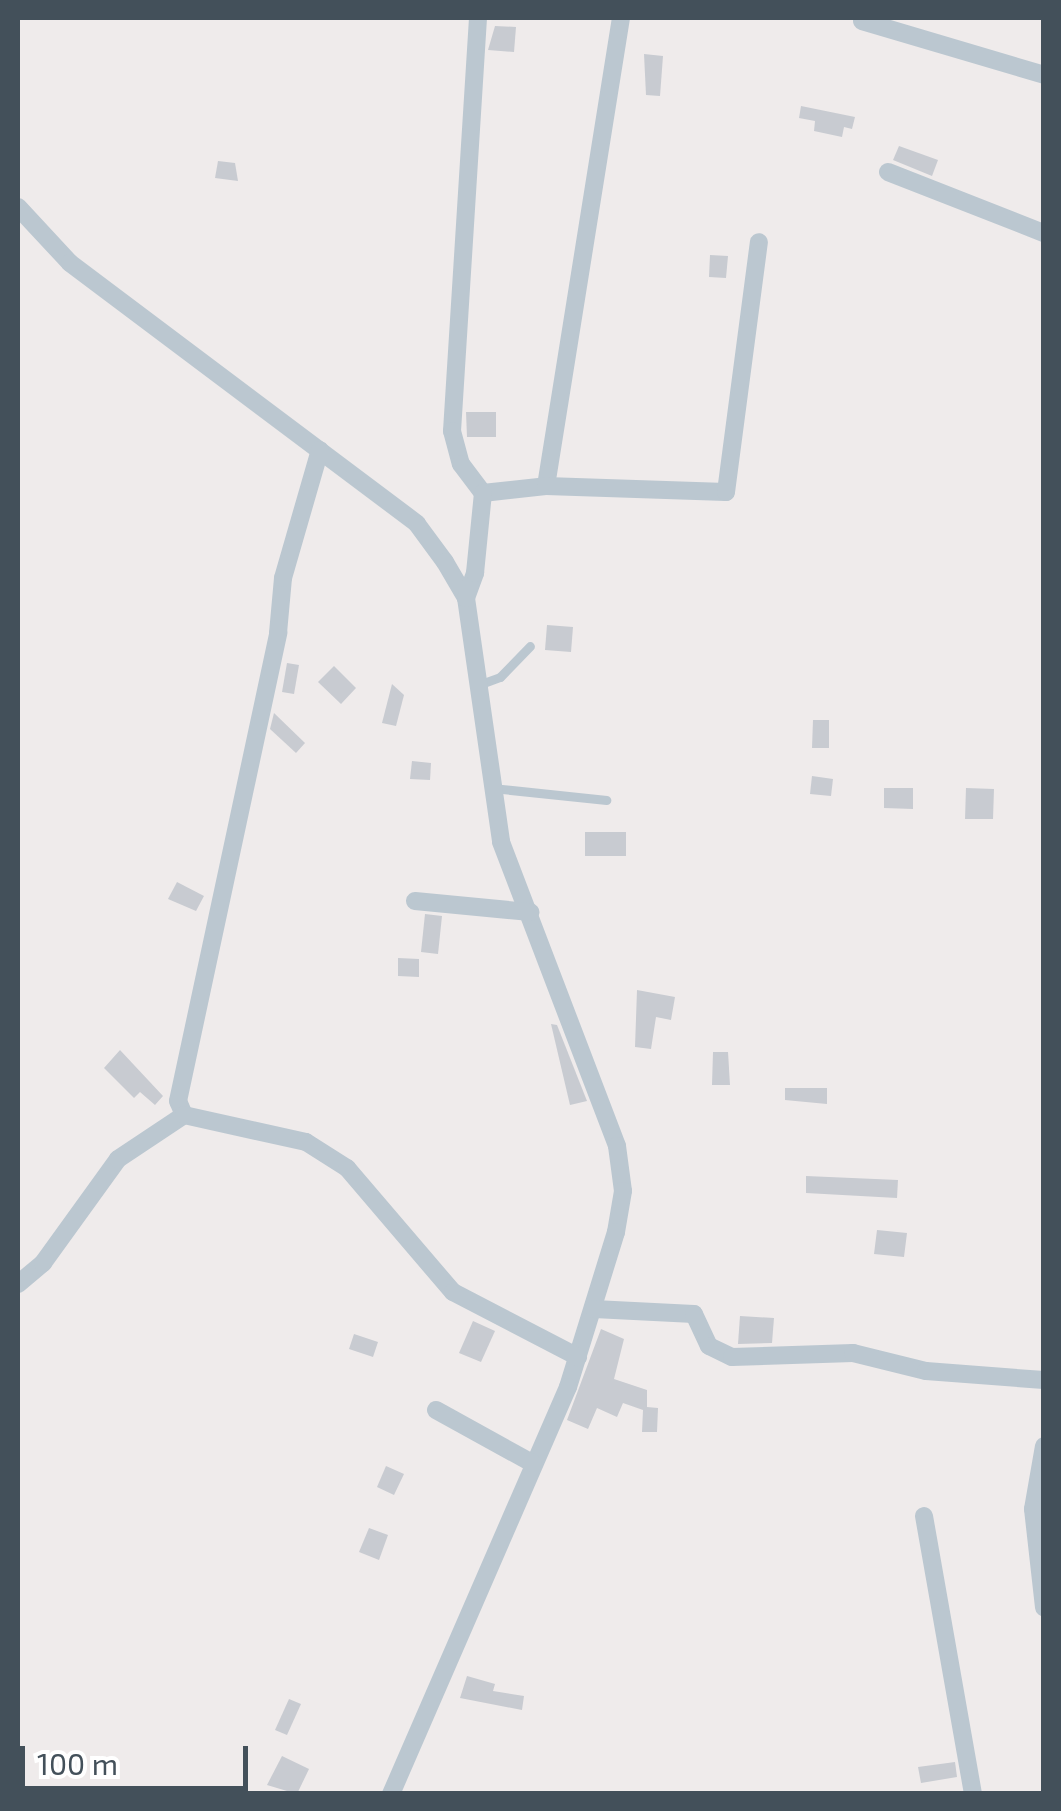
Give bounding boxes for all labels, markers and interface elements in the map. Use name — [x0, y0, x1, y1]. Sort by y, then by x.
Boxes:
scale bar — [25, 1726, 252, 1788]
text: 100 m — [37, 1745, 118, 1781]

